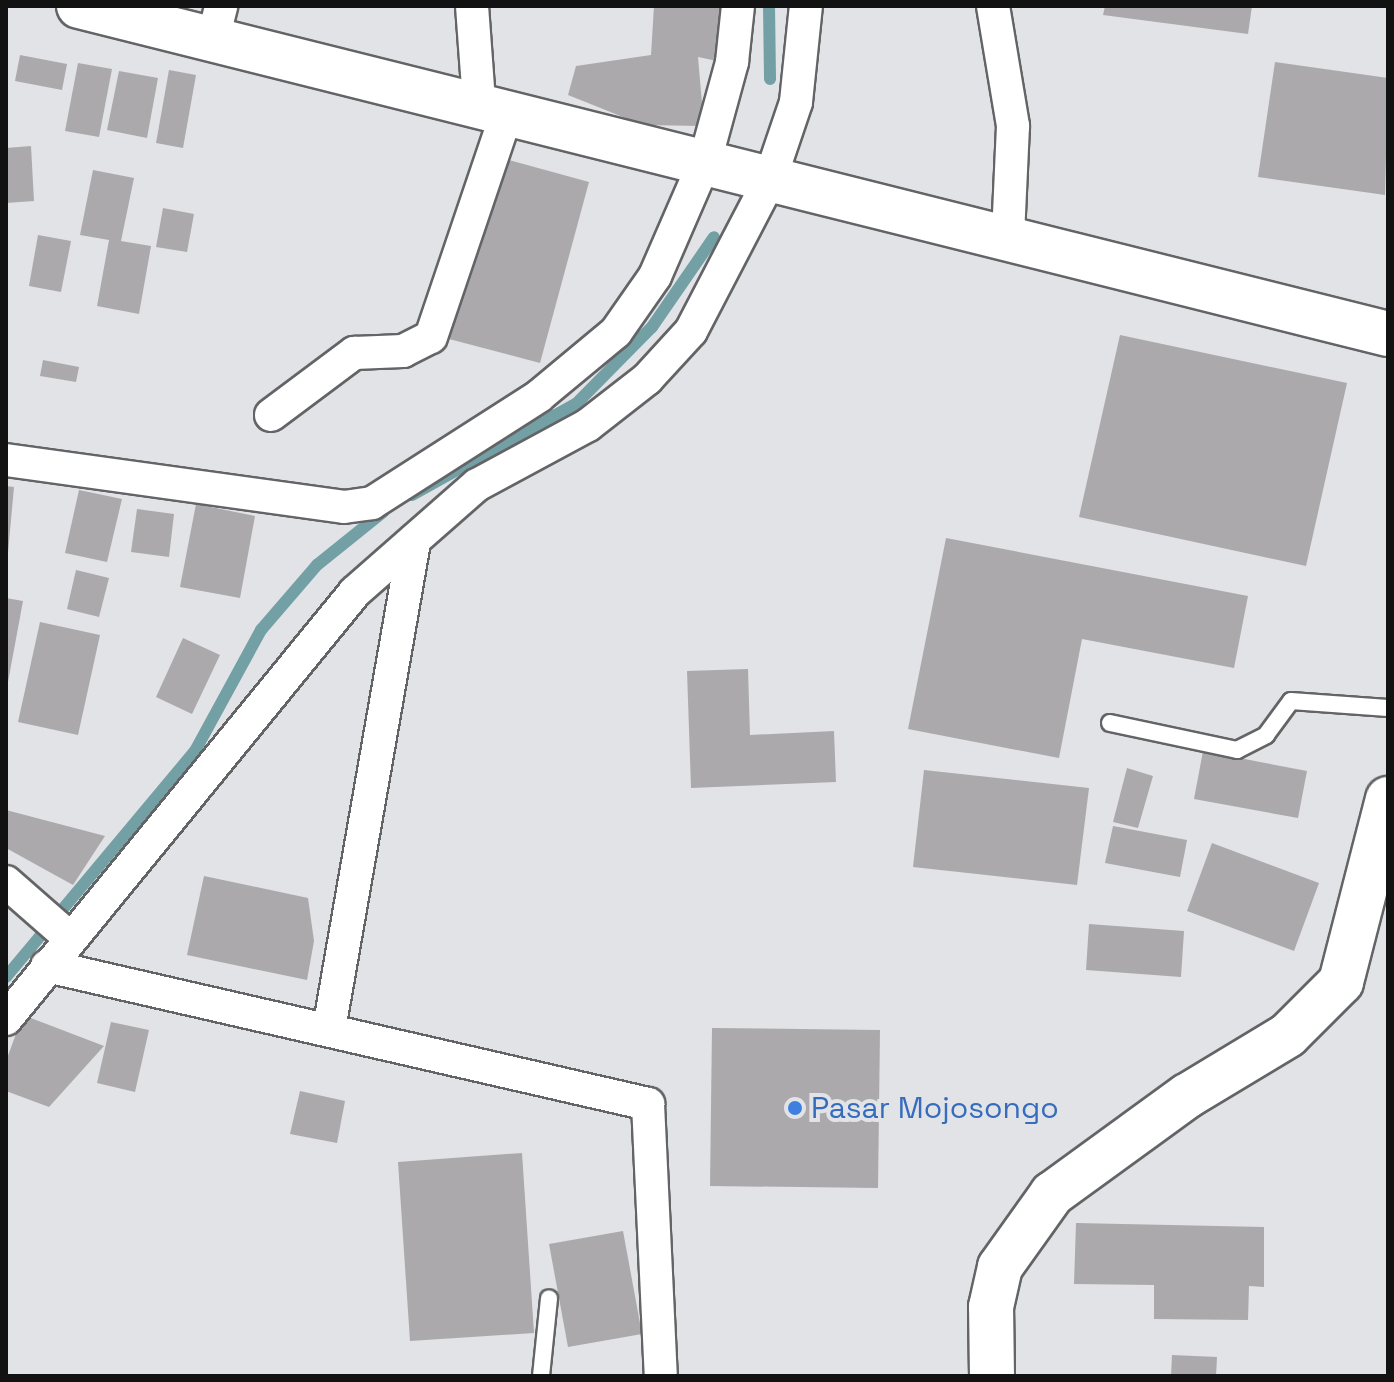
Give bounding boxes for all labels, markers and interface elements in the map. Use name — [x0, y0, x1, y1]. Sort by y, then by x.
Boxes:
place label: Pasar Mojosongo — [811, 1090, 1059, 1126]
marker: Pasar Mojosongo — [786, 1099, 804, 1117]

